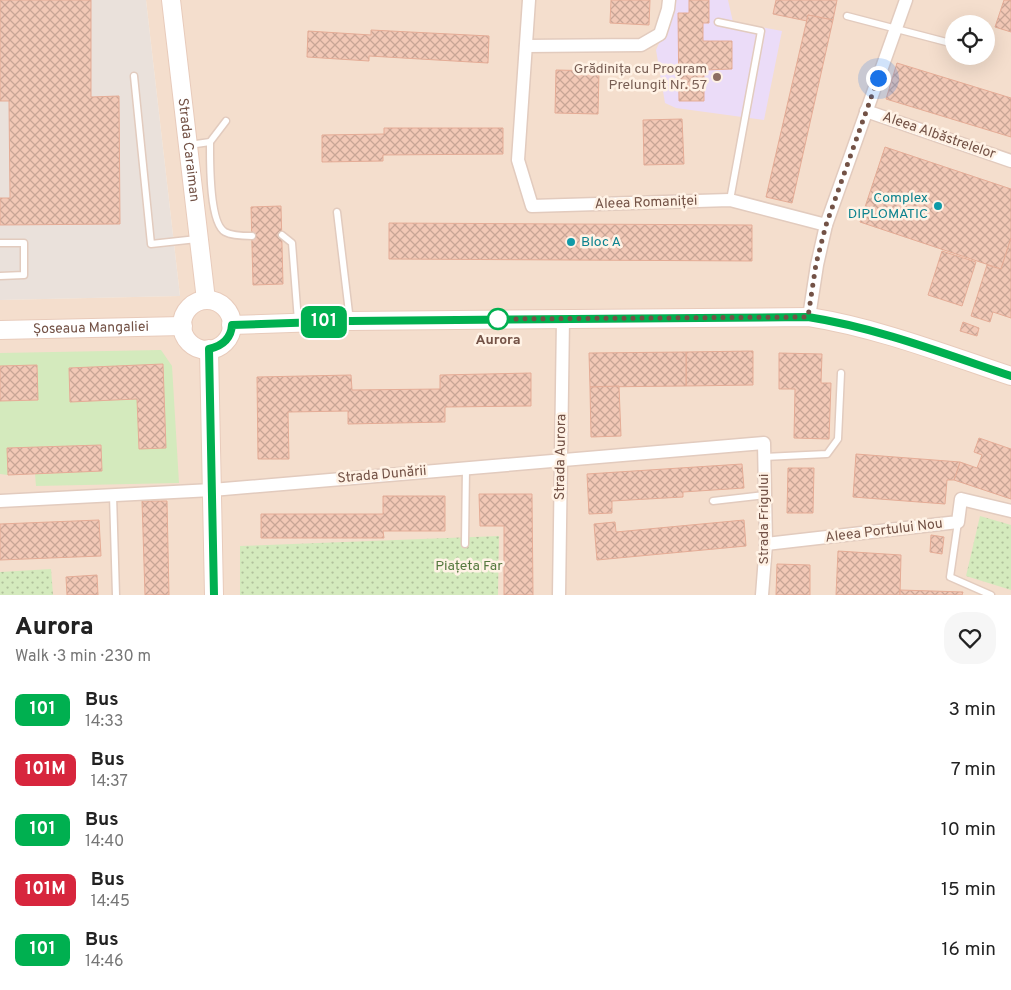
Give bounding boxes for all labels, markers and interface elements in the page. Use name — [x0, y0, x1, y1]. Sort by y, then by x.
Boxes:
map controls — [945, 15, 995, 65]
button: locate — [945, 15, 995, 65]
place label: Grădinița cu Program Prelungit Nr. 57 — [574, 61, 707, 94]
your location — [866, 66, 891, 91]
marker: Grădinița cu Program Prelungit Nr. 57 — [711, 71, 723, 83]
street label: Strada Caraiman — [174, 97, 203, 203]
street label: Aleea Albăstrelelor — [880, 109, 998, 164]
place label: Complex DIPLOMATIC — [848, 190, 928, 223]
street label: Aleea Romaniței — [594, 193, 698, 213]
marker: Complex DIPLOMATIC — [932, 200, 944, 212]
place label: Bloc A — [581, 234, 621, 251]
marker: Bloc A — [565, 236, 577, 248]
line badge: 101 — [295, 306, 353, 338]
marker: Aurora — [487, 308, 509, 330]
text: 101 — [311, 310, 337, 333]
street label: Șoseaua Mangaliei — [33, 318, 149, 338]
place label: Aurora — [475, 332, 521, 349]
street label: Strada Aurora — [552, 414, 570, 500]
street label: Strada Dunării — [337, 463, 427, 487]
street label: Strada Frigului — [756, 474, 773, 564]
street label: Aleea Portului Nou — [824, 515, 944, 547]
park label: Piațeta Far — [435, 558, 503, 575]
button: heart — [944, 612, 996, 664]
text: Aurora — [15, 613, 94, 643]
text: Walk · 3 min · 230 m — [15, 647, 151, 667]
text: Bus — [85, 688, 119, 712]
text: 101 — [29, 698, 56, 721]
text: 3 min — [948, 698, 996, 722]
text: 14:33 — [85, 712, 123, 732]
text: Bus — [91, 748, 125, 772]
text: 101M — [25, 758, 66, 781]
text: 7 min — [951, 758, 996, 782]
text: 14:37 — [91, 772, 128, 792]
text: Bus — [85, 808, 119, 832]
text: 101 — [29, 818, 56, 841]
text: 10 min — [941, 818, 996, 842]
text: 14:40 — [85, 832, 124, 852]
text: Bus — [91, 868, 125, 892]
text: 101M — [25, 878, 66, 901]
text: 15 min — [941, 878, 996, 902]
text: 14:45 — [91, 892, 130, 912]
text: Bus — [85, 928, 119, 952]
text: 101 — [29, 938, 56, 961]
text: 16 min — [941, 938, 996, 962]
text: 14:46 — [85, 952, 124, 972]

